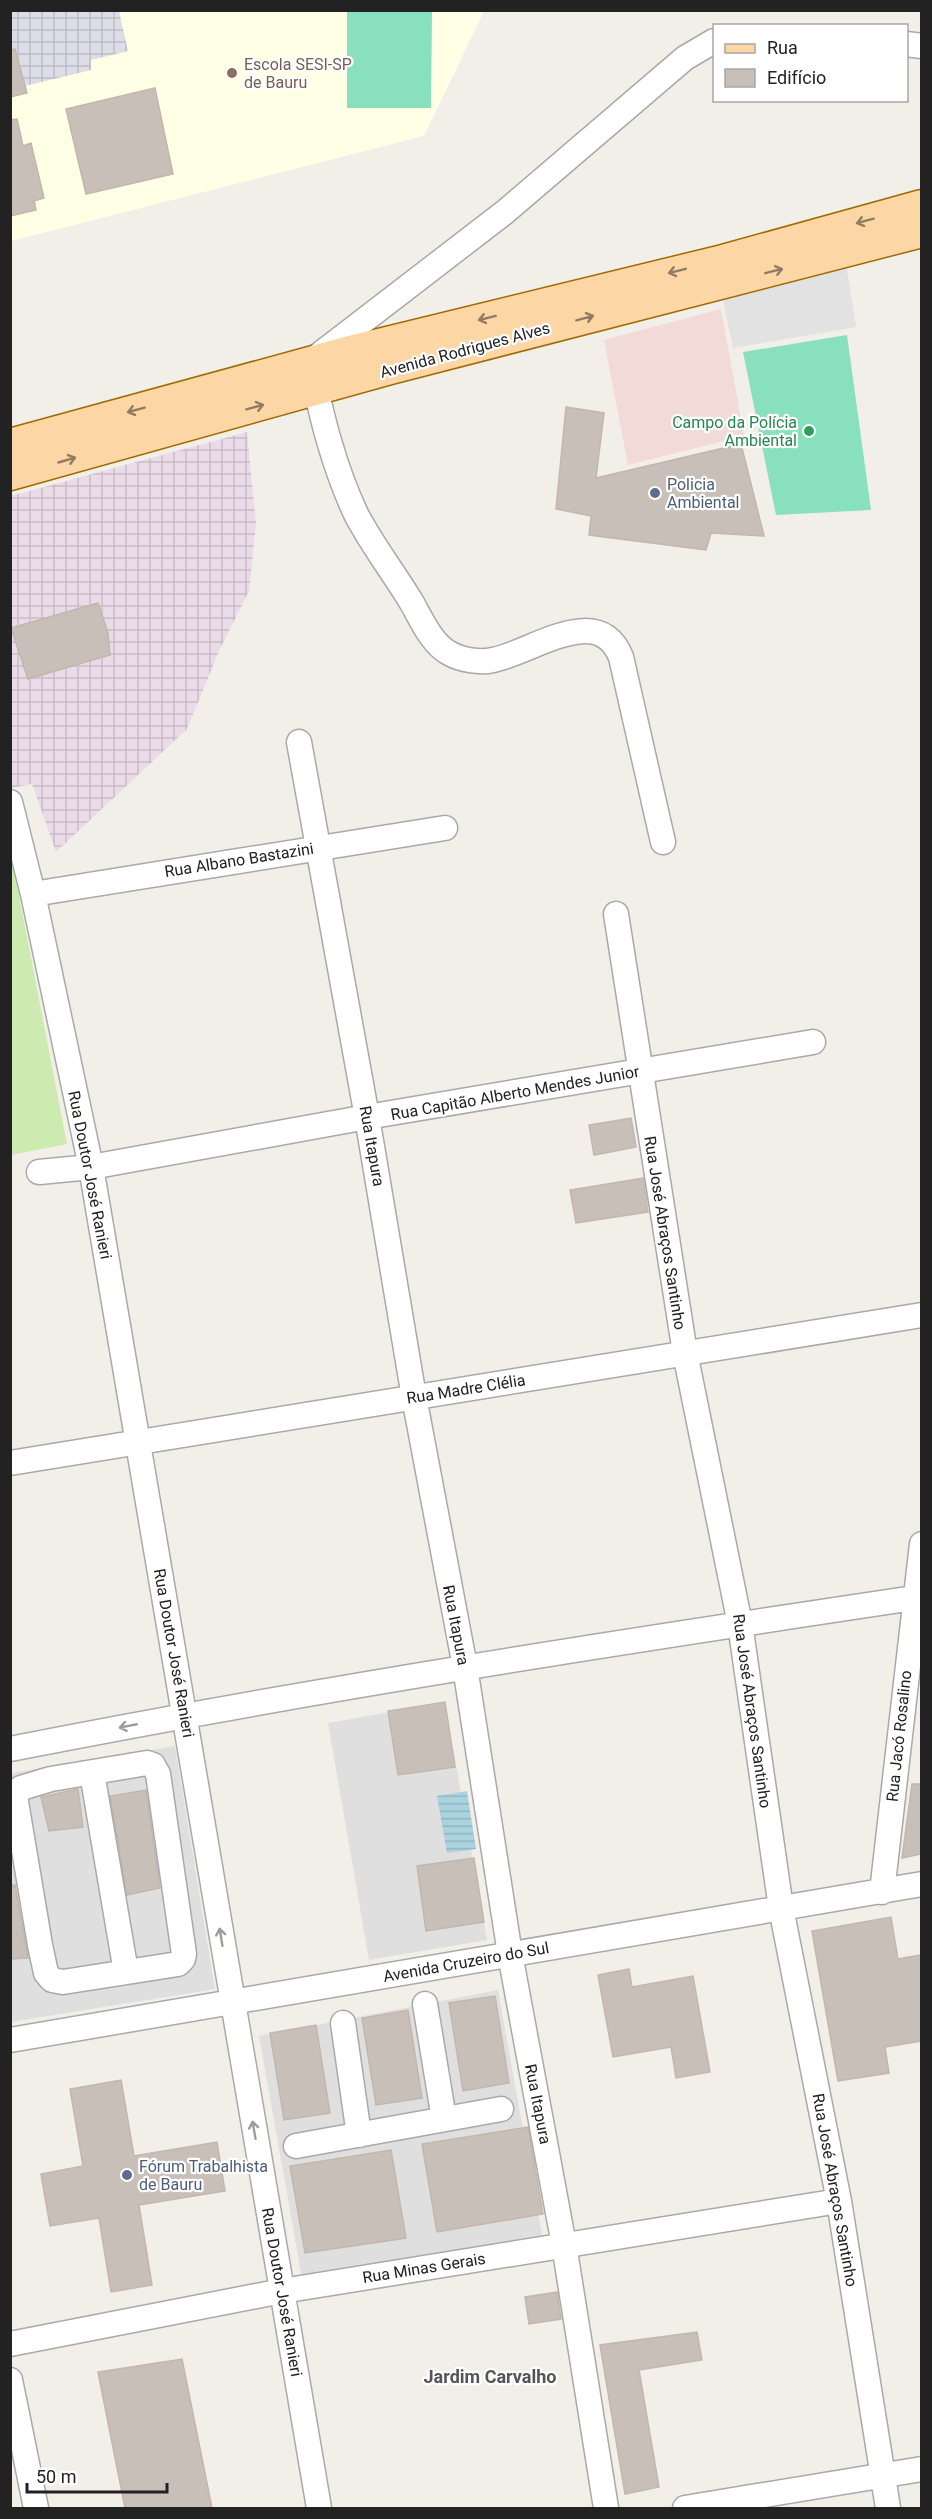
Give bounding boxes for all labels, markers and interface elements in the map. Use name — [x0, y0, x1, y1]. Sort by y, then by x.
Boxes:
legend — [713, 24, 908, 102]
text: Rua — [767, 37, 798, 58]
place label: Escola SESI-SP de Bauru — [244, 55, 352, 92]
marker: Escola SESI-SP de Bauru — [225, 66, 239, 80]
text: Edifício — [767, 67, 826, 88]
one-way arrow — [856, 216, 875, 227]
one-way arrow — [764, 264, 783, 276]
one-way arrow — [668, 266, 687, 278]
one-way arrow — [478, 312, 497, 324]
one-way arrow — [575, 312, 594, 324]
street label: Avenida Rodrigues Alves — [378, 318, 552, 382]
one-way arrow — [245, 401, 264, 413]
one-way arrow — [127, 405, 146, 416]
place label: Campo da Polícia Ambiental — [672, 413, 797, 450]
marker: Campo da Polícia Ambiental — [802, 424, 816, 438]
one-way arrow — [57, 454, 76, 465]
place label: Policia Ambiental — [667, 475, 740, 512]
marker: Policia Ambiental — [648, 486, 662, 500]
street label: Rua Albano Bastazini — [163, 839, 315, 881]
street label: Rua Capitão Alberto Mendes Junior — [389, 1062, 641, 1124]
street label: Rua Doutor José Ranieri — [64, 1089, 116, 1261]
street label: Rua Itapura — [356, 1104, 388, 1188]
street label: Rua José Abraços Santinho — [640, 1135, 690, 1331]
street label: Rua Madre Clélia — [405, 1370, 527, 1408]
street label: Rua Doutor José Ranieri — [150, 1567, 198, 1739]
street label: Rua Itapura — [439, 1583, 473, 1667]
street label: Rua José Abraços Santinho — [729, 1613, 775, 1809]
street label: Rua Jacó Rosalino — [883, 1669, 915, 1803]
one-way arrow — [118, 1720, 137, 1732]
one-way arrow — [216, 1928, 227, 1948]
street label: Avenida Cruzeiro do Sul — [382, 1938, 550, 1986]
street label: Rua Itapura — [521, 2062, 555, 2146]
street label: Rua José Abraços Santinho — [809, 2092, 861, 2288]
one-way arrow — [248, 2120, 259, 2140]
place label: Fórum Trabalhista de Bauru — [139, 2157, 268, 2194]
marker: Fórum Trabalhista de Bauru — [120, 2168, 134, 2182]
street label: Rua Doutor José Ranieri — [258, 2206, 306, 2378]
street label: Rua Minas Gerais — [361, 2249, 487, 2287]
district label: Jardim Carvalho — [424, 2366, 556, 2387]
scale bar — [27, 2456, 166, 2494]
text: 50 m — [36, 2466, 76, 2487]

